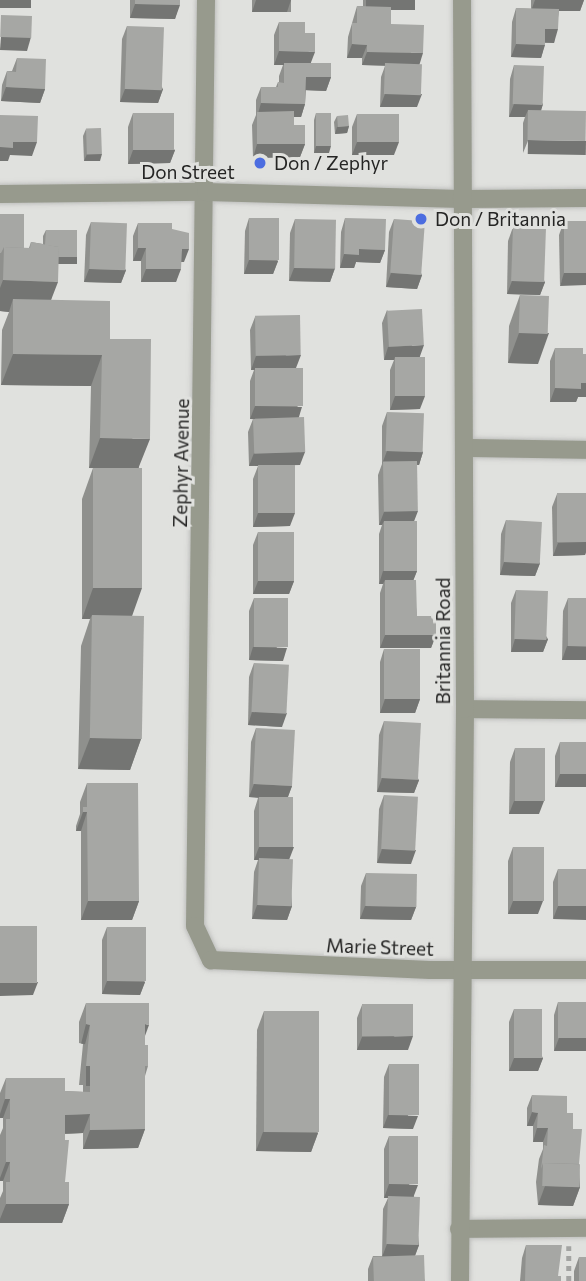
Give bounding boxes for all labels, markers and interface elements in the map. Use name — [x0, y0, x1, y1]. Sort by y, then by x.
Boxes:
place label: Don / Zephyr — [274, 152, 388, 174]
marker: Don / Zephyr — [252, 155, 268, 171]
street label: Don Street — [141, 161, 235, 183]
place label: Don / Britannia — [435, 208, 566, 230]
marker: Don / Britannia — [413, 211, 429, 227]
street label: Zephyr Avenue — [168, 398, 194, 528]
street label: Britannia Road — [432, 577, 454, 705]
street label: Marie Street — [326, 934, 434, 960]

